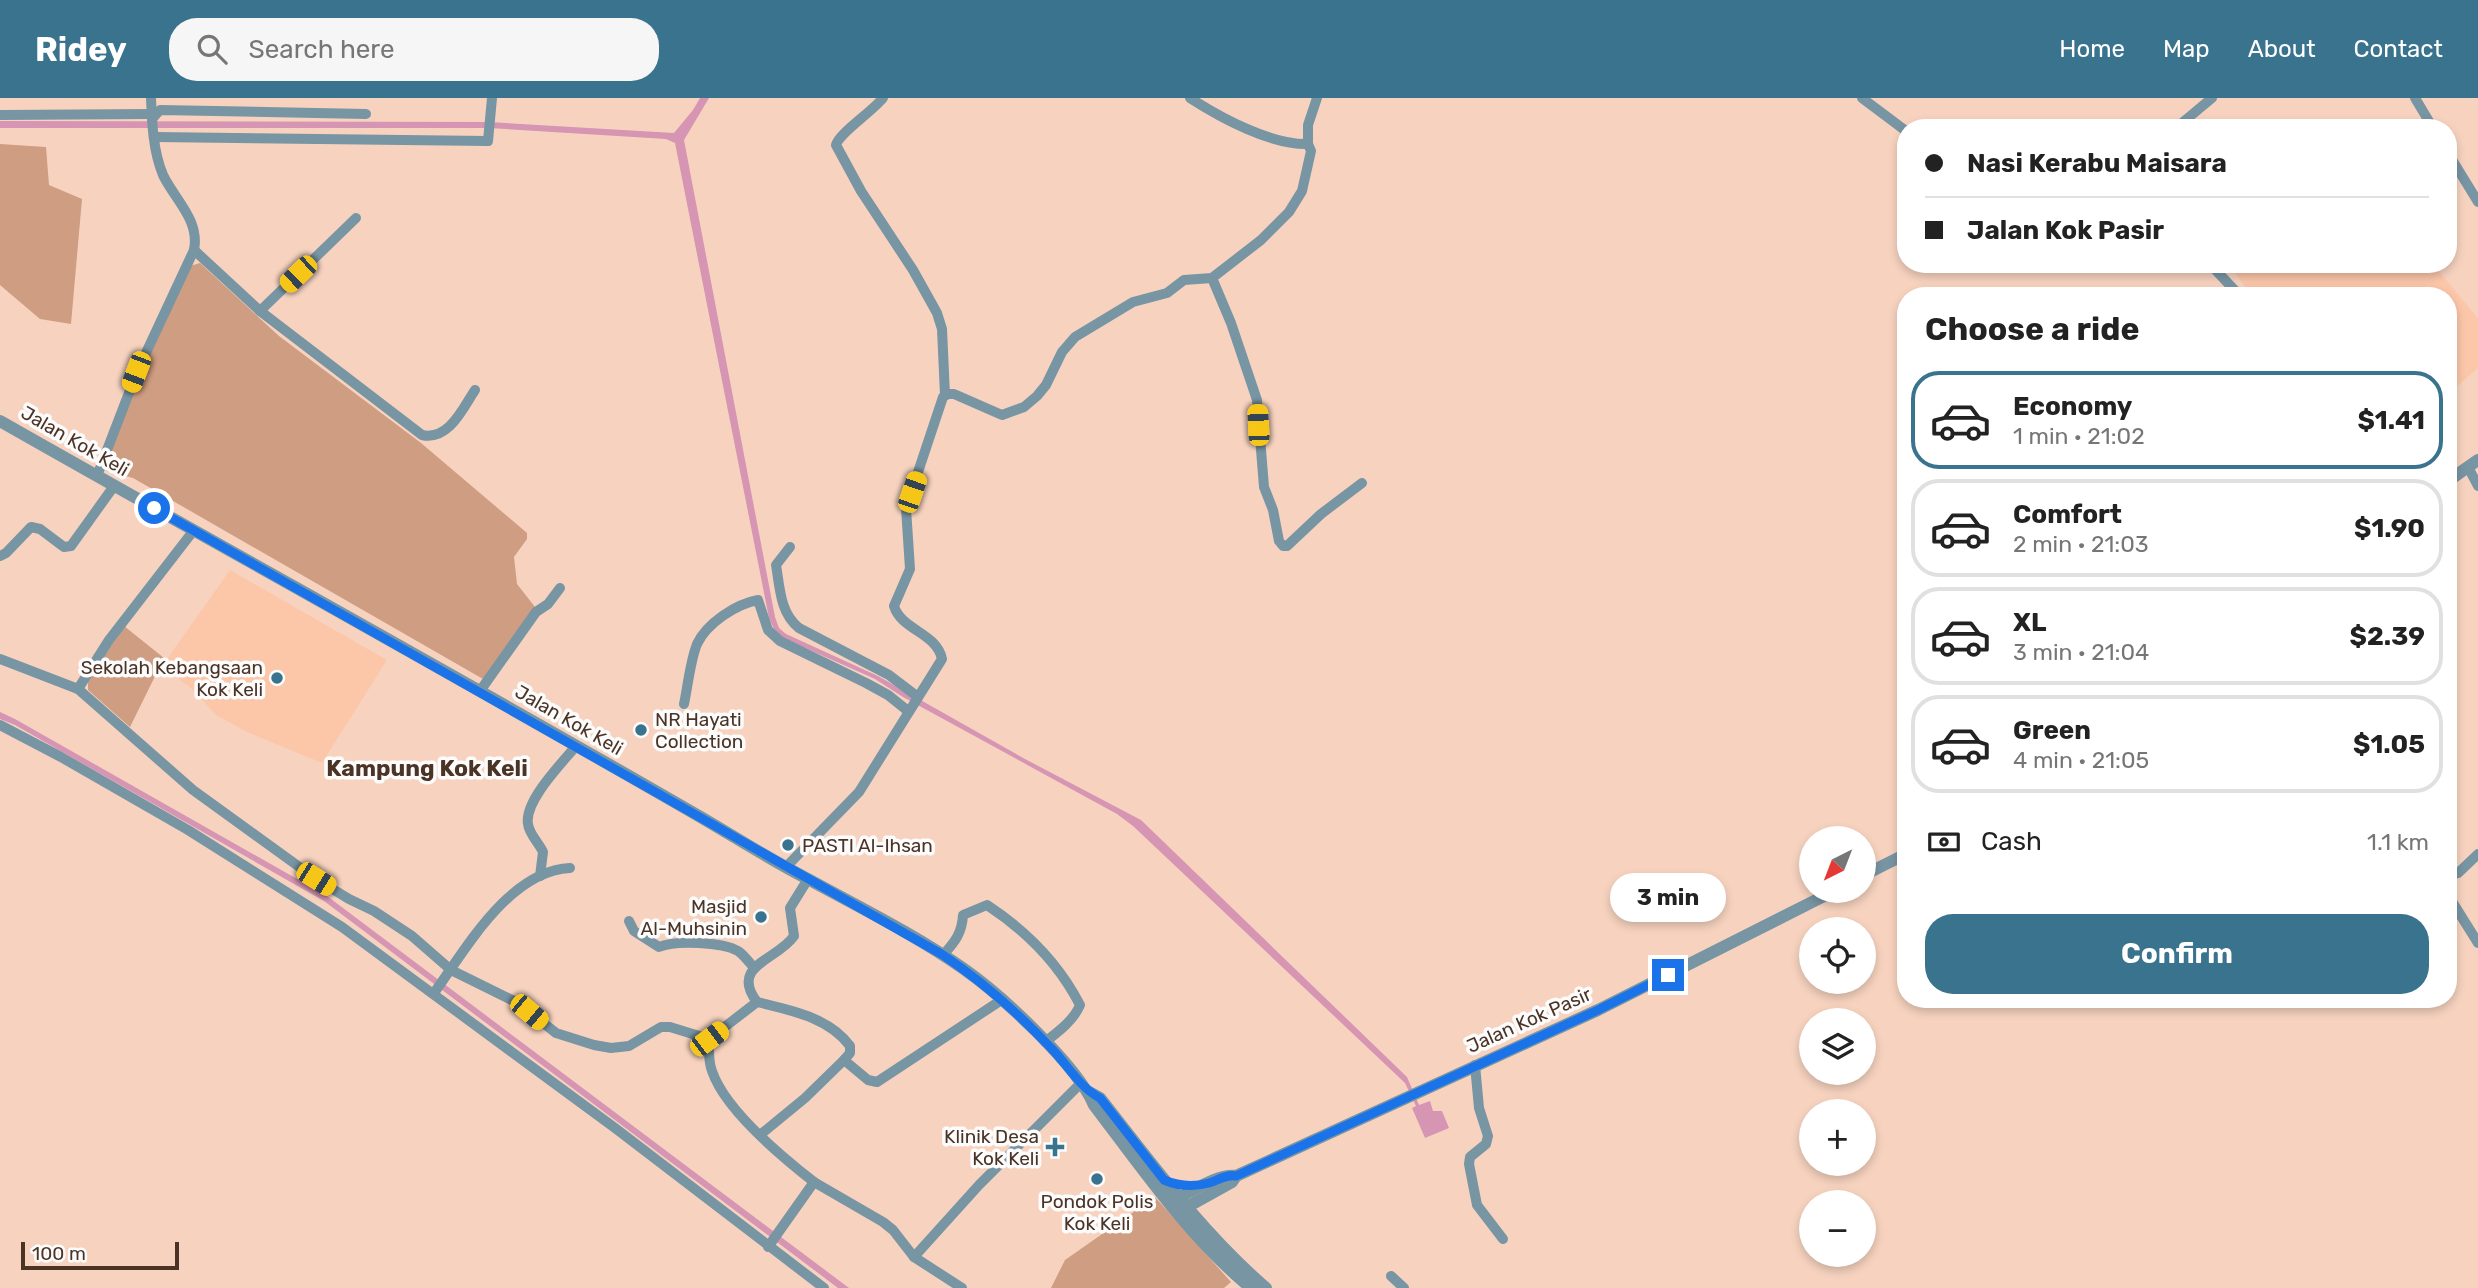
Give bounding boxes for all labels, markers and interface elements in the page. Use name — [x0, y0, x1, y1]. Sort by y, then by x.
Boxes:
search box — [169, 18, 659, 81]
text: Ridey — [35, 30, 127, 69]
icon: search — [193, 30, 231, 68]
text: Search here — [249, 34, 394, 65]
text: Home — [2059, 35, 2125, 63]
text: Map — [2163, 35, 2210, 63]
text: About — [2248, 35, 2316, 63]
text: Contact — [2354, 35, 2443, 63]
text: Nasi Kerabu Maisara — [1967, 148, 2227, 179]
text: Jalan Kok Pasir — [1967, 215, 2164, 246]
car — [276, 252, 321, 296]
text: Choose a ride — [1925, 310, 2139, 348]
car — [119, 349, 154, 395]
icon: car — [1929, 389, 1992, 452]
text: Economy — [2013, 391, 2132, 422]
street label: Jalan Kok Keli — [17, 401, 133, 481]
car — [1247, 403, 1270, 447]
text: $1.41 — [2357, 405, 2425, 436]
text: 1 min · 21:02 — [2013, 422, 2145, 450]
car — [896, 469, 929, 515]
route start — [138, 492, 170, 524]
icon: car — [1929, 497, 1992, 560]
text: Comfort — [2013, 499, 2122, 530]
text: $1.90 — [2354, 513, 2425, 544]
text: 2 min · 21:03 — [2013, 530, 2149, 558]
icon: car — [1929, 605, 1992, 668]
text: XL — [2013, 607, 2046, 638]
text: $2.39 — [2350, 621, 2425, 652]
text: 3 min · 21:04 — [2013, 638, 2149, 666]
place label: Sekolah Kebangsaan Kok Keli — [81, 656, 263, 701]
marker: Sekolah Kebangsaan Kok Keli — [269, 670, 285, 686]
street label: Jalan Kok Keli — [511, 680, 627, 760]
place label: NR Hayati Collection — [655, 708, 743, 753]
icon: car — [1929, 713, 1992, 776]
text: Green — [2013, 715, 2091, 746]
marker: NR Hayati Collection — [633, 722, 649, 738]
text: $1.05 — [2353, 729, 2425, 760]
text: 4 min · 21:05 — [2013, 746, 2149, 774]
district label: Kampung Kok Keli — [326, 754, 528, 782]
icon: cash — [1925, 823, 1963, 861]
north arrow — [1799, 826, 1876, 903]
map controls — [1799, 826, 1876, 1267]
text: Cash — [1981, 826, 2042, 857]
text: 1.1 km — [2367, 828, 2429, 856]
place label: PASTI Al-Ihsan — [802, 834, 933, 857]
marker: PASTI Al-Ihsan — [780, 837, 796, 853]
car — [293, 859, 340, 899]
callout: 3 min — [1610, 874, 1726, 922]
text: 3 min — [1637, 883, 1699, 911]
place label: Masjid Al-Muhsinin — [641, 895, 747, 940]
marker: Masjid Al-Muhsinin — [753, 909, 769, 925]
button: Confirm — [1925, 914, 2429, 994]
button: locate — [1799, 917, 1876, 994]
route end — [1652, 959, 1684, 991]
street label: Jalan Kok Pasir — [1463, 982, 1595, 1058]
car — [507, 990, 552, 1034]
button: layers — [1799, 1008, 1876, 1085]
car — [686, 1018, 733, 1060]
button: + — [1799, 1099, 1876, 1176]
place label: Klinik Desa Kok Keli — [944, 1125, 1039, 1170]
marker: Klinik Desa Kok Keli — [1045, 1137, 1065, 1157]
marker: Pondok Polis Kok Keli — [1089, 1171, 1105, 1187]
place label: Pondok Polis Kok Keli — [1041, 1190, 1153, 1235]
button: − — [1799, 1190, 1876, 1267]
scale bar — [21, 1239, 178, 1271]
text: 100 m — [32, 1242, 86, 1265]

